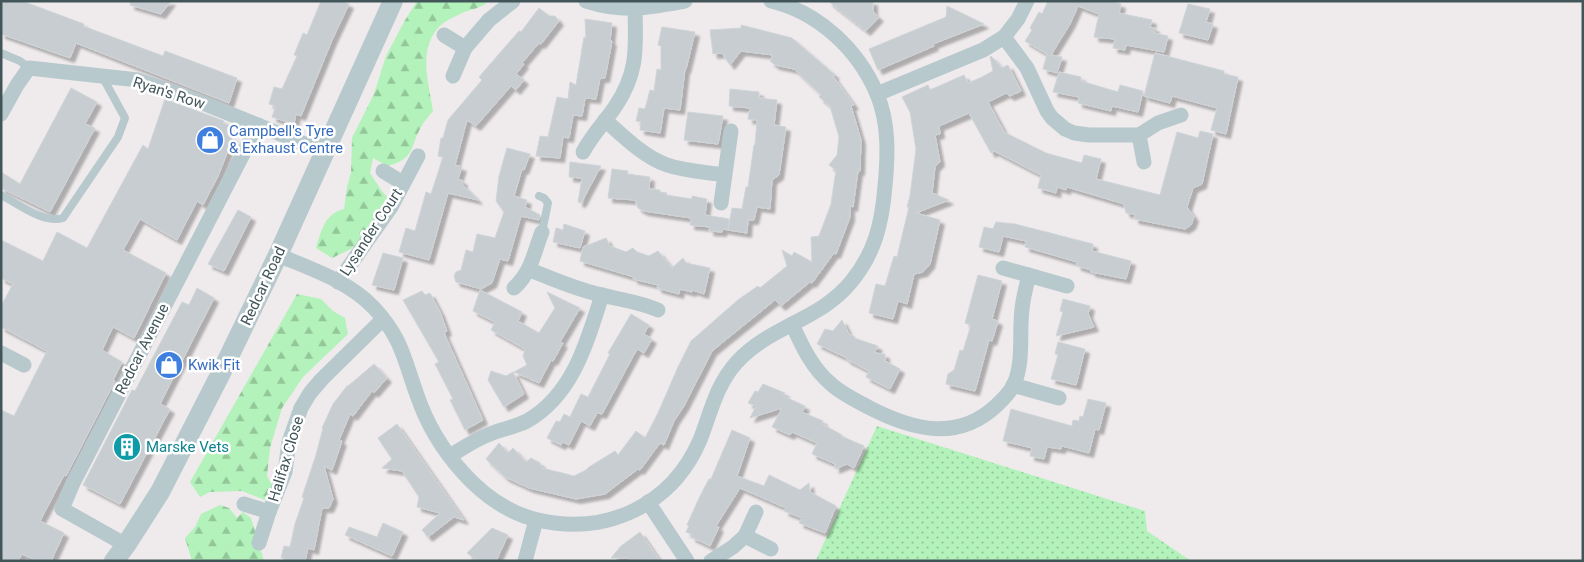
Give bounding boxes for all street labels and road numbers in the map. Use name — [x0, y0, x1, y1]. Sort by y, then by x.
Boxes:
street label: Ryan's Row — [131, 73, 207, 113]
street label: Lysander Court — [336, 185, 406, 279]
street label: Redcar Road — [237, 244, 289, 328]
street label: Redcar Avenue — [111, 301, 173, 397]
street label: Halifax Close — [264, 414, 308, 504]

